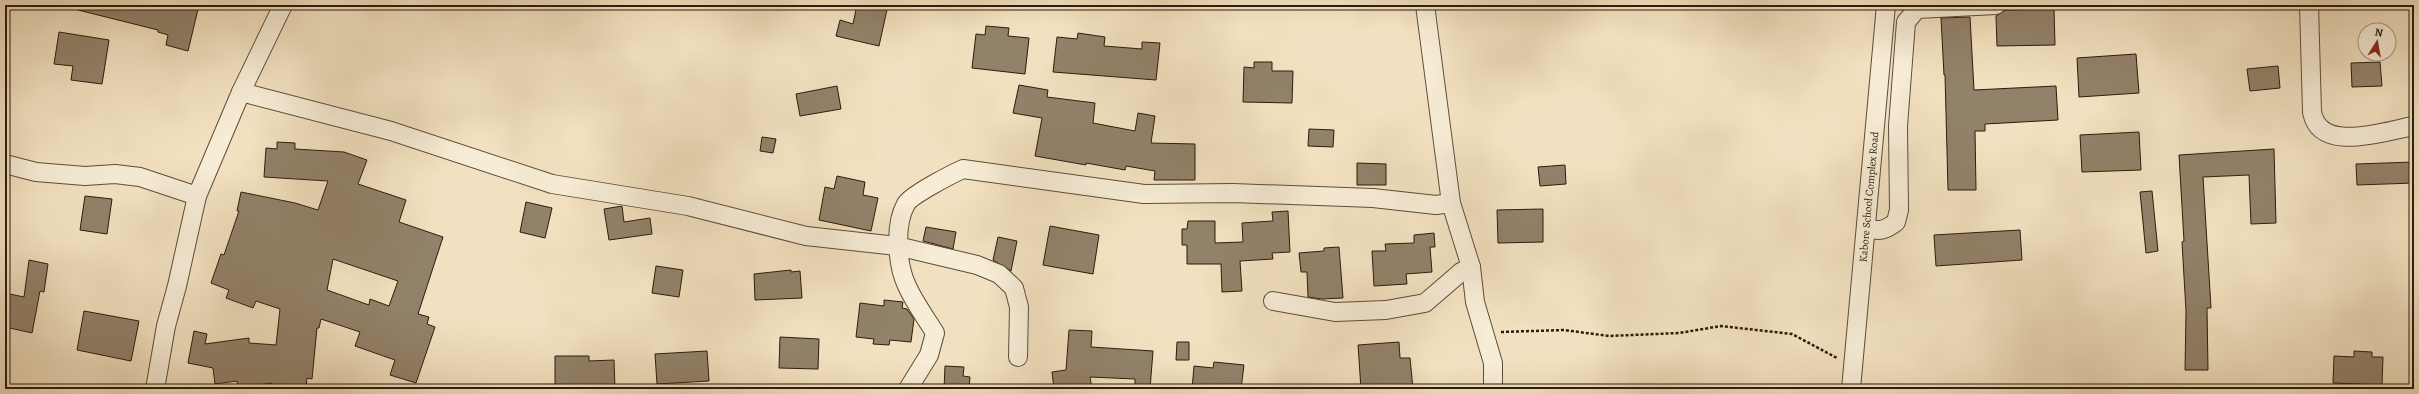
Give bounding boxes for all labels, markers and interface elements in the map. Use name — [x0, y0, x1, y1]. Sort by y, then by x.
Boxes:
north arrow — [2357, 22, 2397, 62]
text: N — [2373, 25, 2384, 41]
street label: Kabore School Complex Road — [1856, 131, 1882, 263]

